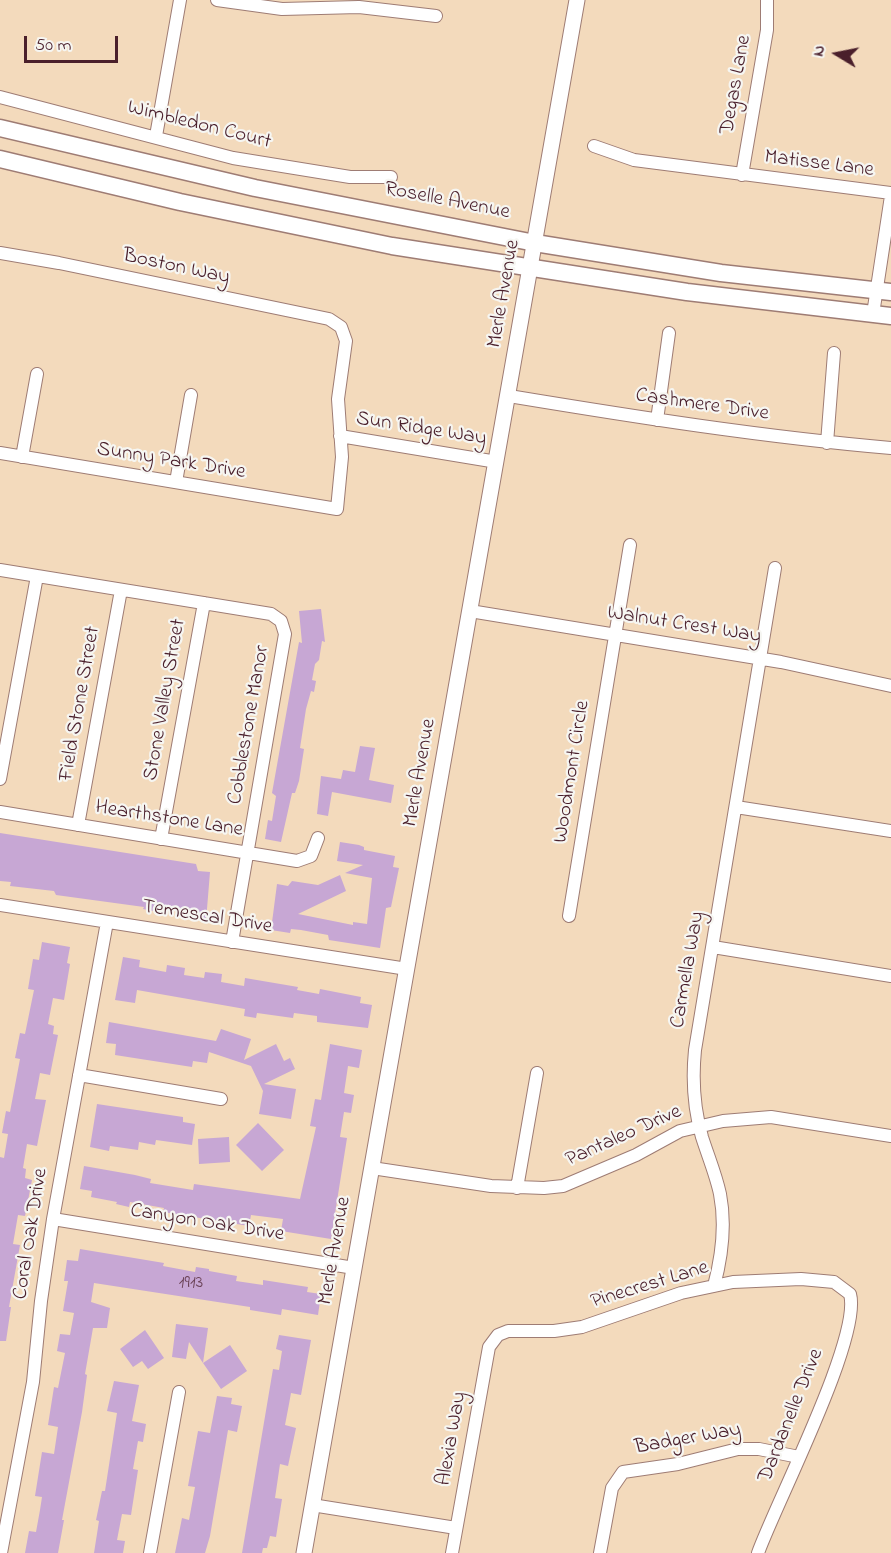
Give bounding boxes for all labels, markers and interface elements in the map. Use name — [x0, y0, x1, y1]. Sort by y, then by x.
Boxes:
scale bar — [27, 24, 122, 62]
north arrow — [807, 24, 867, 84]
text: 50 m — [35, 33, 72, 59]
street label: Degas Lane — [716, 33, 758, 137]
text: N — [807, 43, 832, 58]
street label: Wimbledon Court — [125, 96, 273, 156]
street label: Matisse Lane — [763, 146, 875, 184]
street label: Roselle Avenue — [382, 178, 512, 226]
street label: Merle Avenue — [483, 238, 527, 350]
street label: Boston Way — [120, 244, 232, 292]
street label: Cashmere Drive — [634, 384, 770, 428]
street label: Sun Ridge Way — [354, 407, 488, 453]
street label: Sunny Park Drive — [95, 438, 247, 486]
street label: Walnut Crest Way — [605, 601, 763, 651]
street label: Stone Valley Street — [139, 617, 193, 783]
street label: Field Stone Street — [55, 625, 107, 783]
street label: Cobblestone Manor — [224, 643, 276, 807]
street label: Woodmont Circle — [549, 699, 597, 845]
street label: Merle Avenue — [399, 717, 443, 829]
street label: Hearthstone Lane — [93, 796, 245, 844]
street label: Temescal Drive — [140, 895, 274, 941]
street label: Carmella Way — [666, 910, 712, 1030]
street label: Pantaleo Drive — [562, 1100, 686, 1174]
street label: Coral Oak Drive — [9, 1167, 55, 1301]
street label: Merle Avenue — [314, 1195, 358, 1307]
street label: Canyon Oak Drive — [128, 1199, 286, 1249]
street label: Pinecrest Lane — [588, 1256, 712, 1316]
house number: 1913 — [179, 1273, 203, 1295]
street label: Dardanelle Drive — [754, 1346, 830, 1486]
street label: Alexia Way — [432, 1390, 474, 1488]
street label: Badger Way — [633, 1418, 743, 1462]

